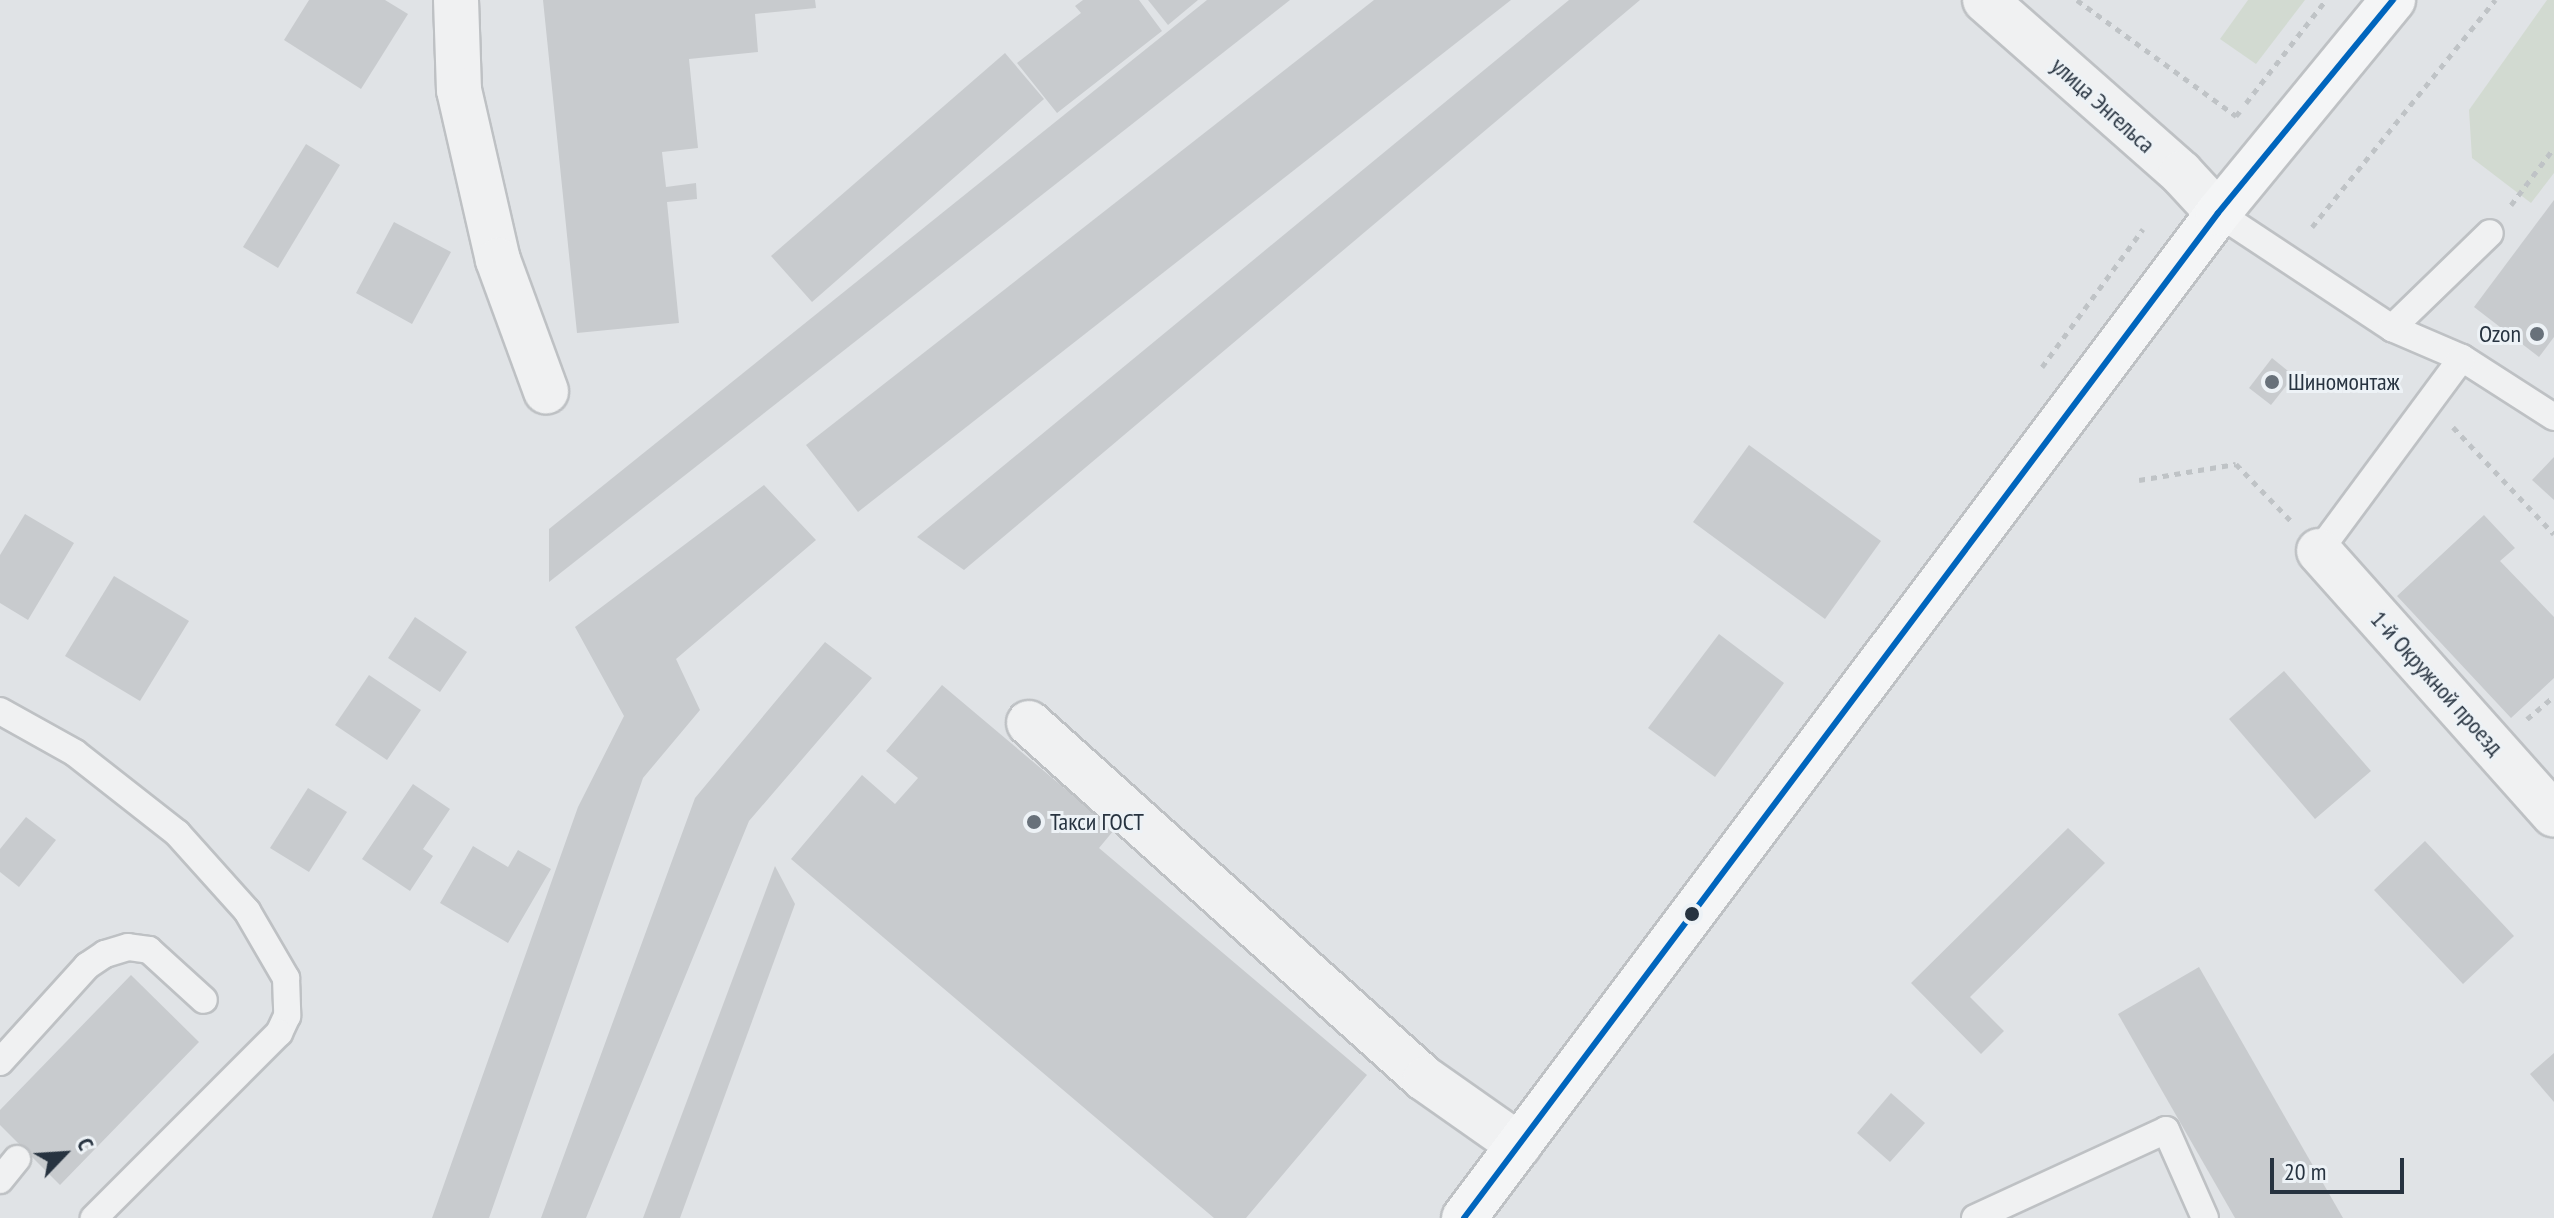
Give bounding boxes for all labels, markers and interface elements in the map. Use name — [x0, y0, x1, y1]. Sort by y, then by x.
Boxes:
street label: улица Энгельса — [2045, 51, 2161, 159]
place label: Ozon — [2479, 320, 2521, 348]
marker: Ozon — [2528, 325, 2546, 343]
place label: Шиномонтаж — [2288, 368, 2400, 396]
marker: Шиномонтаж — [2263, 373, 2281, 391]
street label: 1-й Окружной проезд — [2365, 605, 2509, 761]
place label: Такси ГОСТ — [1050, 808, 1144, 836]
marker: Такси ГОСТ — [1025, 813, 1043, 831]
unlabelled marker — [1684, 906, 1700, 922]
north arrow — [24, 1114, 104, 1194]
text: С — [71, 1133, 101, 1154]
scale bar — [2274, 1142, 2408, 1192]
text: 20 m — [2284, 1156, 2326, 1187]

